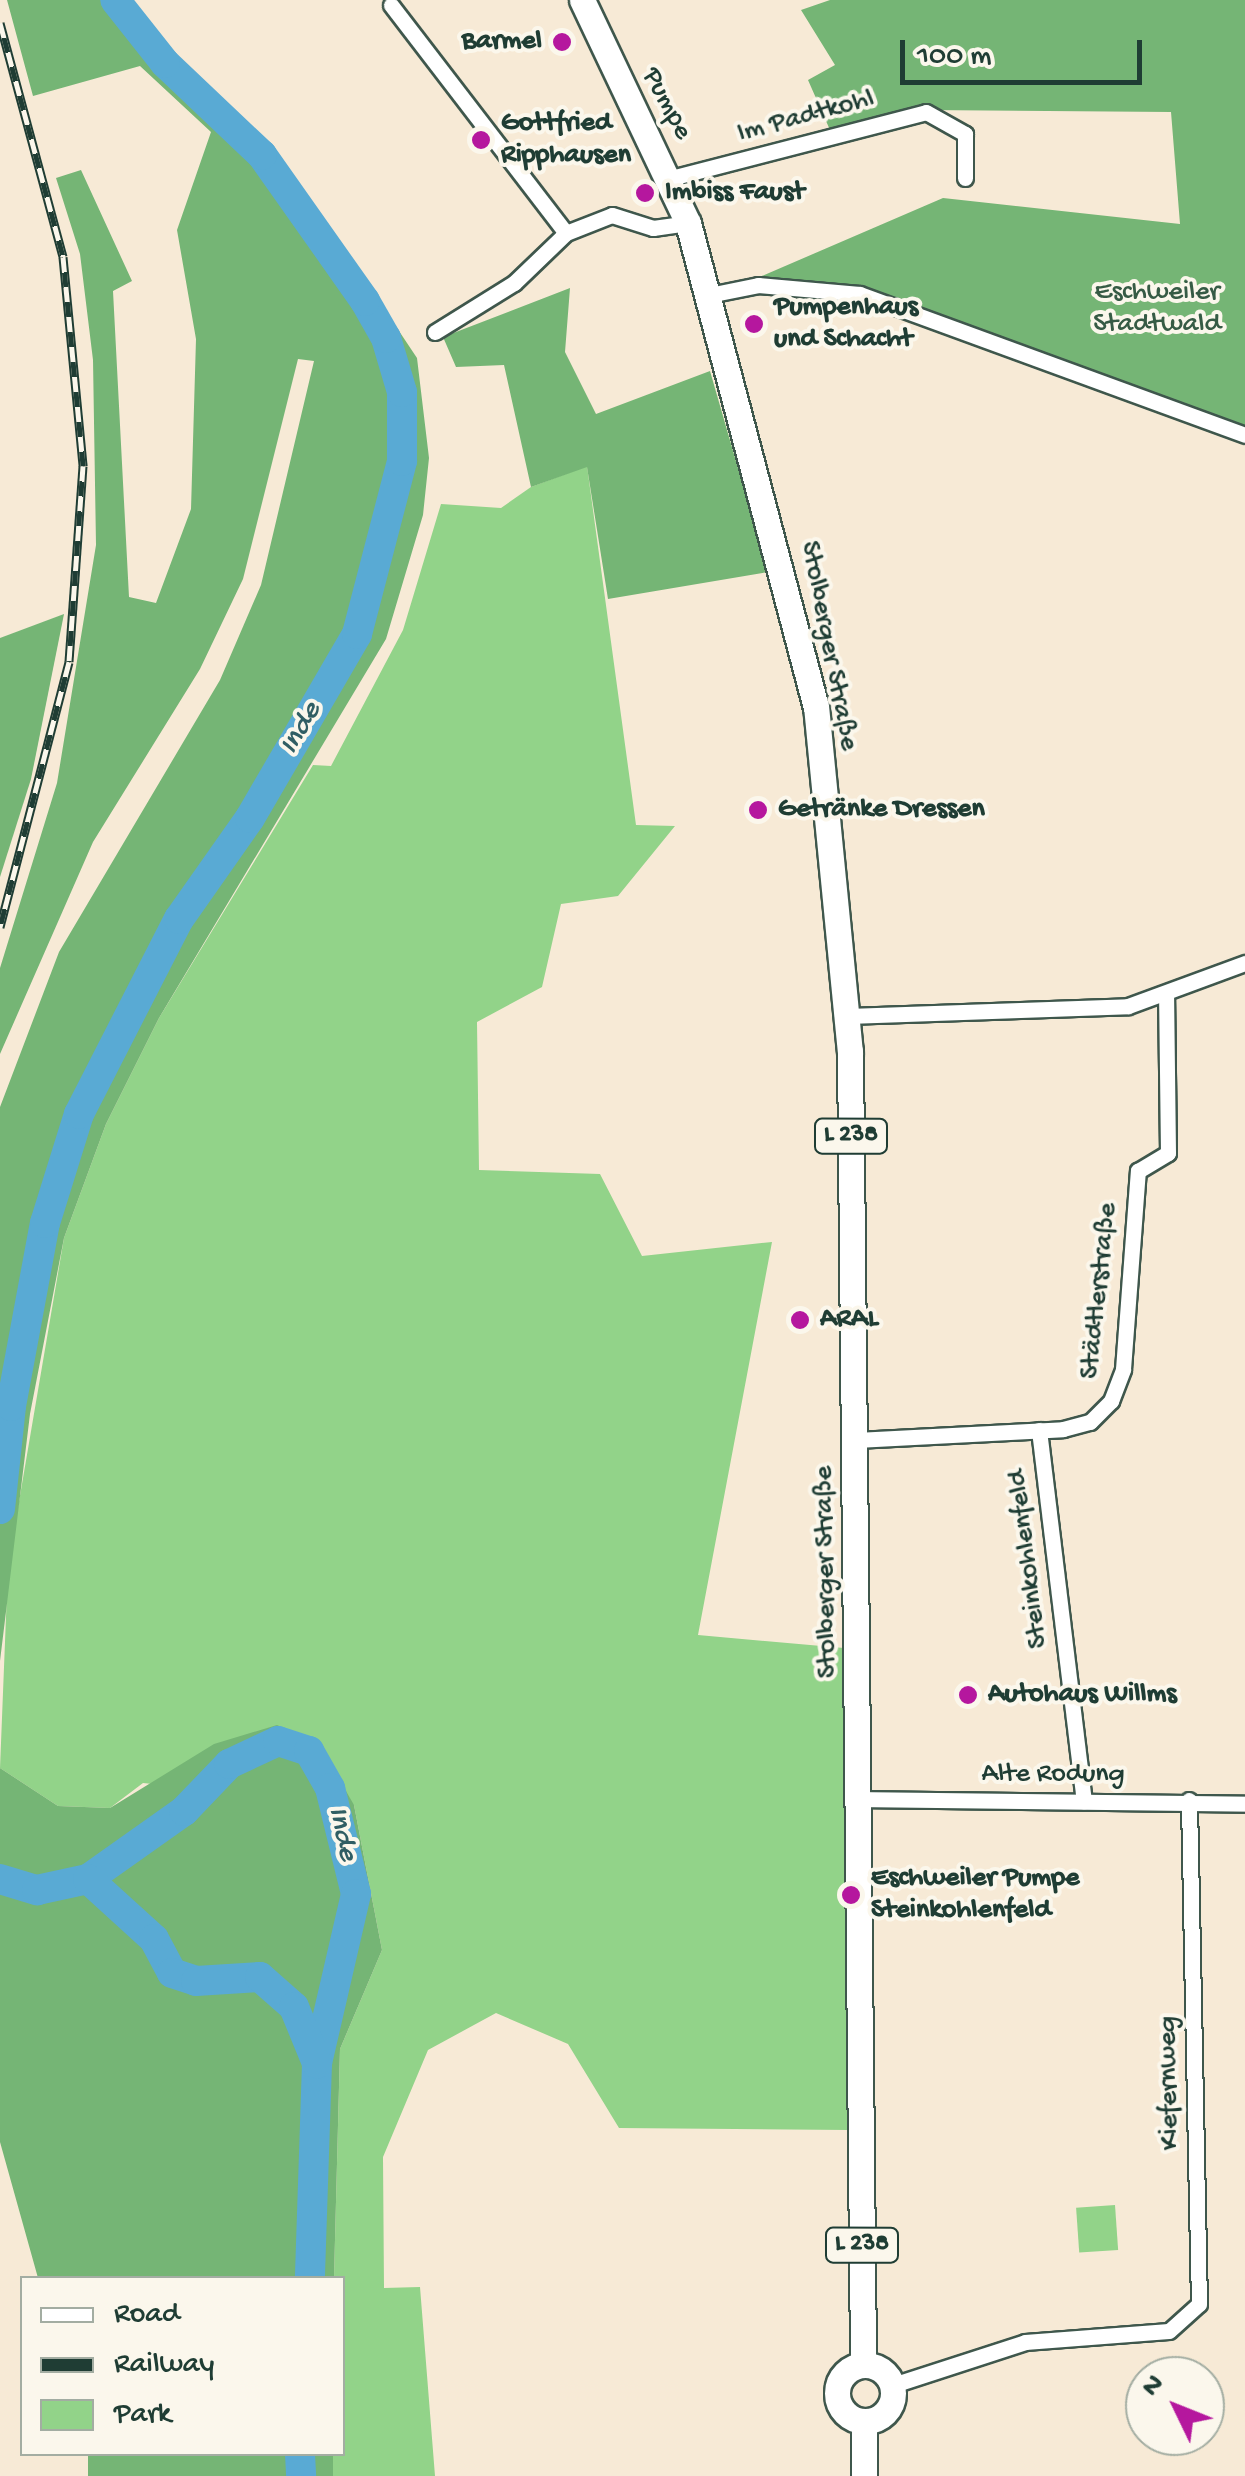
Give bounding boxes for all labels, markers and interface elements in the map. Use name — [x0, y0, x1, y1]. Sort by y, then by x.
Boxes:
scale bar — [905, 20, 1148, 82]
place label: Barmel — [462, 25, 542, 59]
marker: Barmel — [551, 31, 573, 53]
text: 100 m — [917, 40, 992, 75]
street label: Pumpe — [633, 62, 699, 146]
street label: Im Padtkohl — [734, 83, 878, 151]
place label: Gottfried Ripphausen — [501, 107, 631, 173]
marker: Gottfried Ripphausen — [470, 129, 492, 151]
place label: Imbiss Faust — [665, 176, 804, 210]
marker: Imbiss Faust — [634, 182, 656, 204]
park label: Eschweiler Stadtwald — [1093, 276, 1221, 342]
place label: Pumpenhaus und Schacht — [774, 291, 918, 357]
marker: Pumpenhaus und Schacht — [743, 313, 765, 335]
street label: Stolberger Straße — [791, 538, 865, 754]
water label: Inde — [273, 696, 331, 762]
place label: Getränke Dressen — [778, 793, 985, 827]
marker: Getränke Dressen — [747, 799, 769, 821]
road number: L 238 — [814, 1116, 888, 1156]
street label: Städtlerstraße — [1074, 1201, 1126, 1381]
place label: ARAL — [820, 1303, 878, 1337]
marker: ARAL — [789, 1309, 811, 1331]
street label: Stolberger Straße — [808, 1465, 846, 1679]
street label: Steinkohlenfeld — [1001, 1468, 1057, 1650]
place label: Autohaus Willms — [988, 1678, 1177, 1712]
marker: Autohaus Willms — [957, 1684, 979, 1706]
street label: Alte Rodung — [981, 1758, 1125, 1792]
water label: Inde — [317, 1803, 365, 1865]
place label: Eschweiler Pumpe Steinkohlenfeld — [871, 1862, 1079, 1928]
marker: Eschweiler Pumpe Steinkohlenfeld — [840, 1884, 862, 1906]
street label: Kiefernweg — [1152, 2016, 1188, 2150]
road number: L 238 — [824, 2225, 900, 2265]
legend — [20, 2276, 345, 2456]
text: Road — [114, 2298, 180, 2333]
text: Railway — [114, 2348, 214, 2383]
north arrow — [1125, 2356, 1225, 2456]
text: N — [1136, 2369, 1172, 2405]
text: Park — [114, 2398, 171, 2433]

